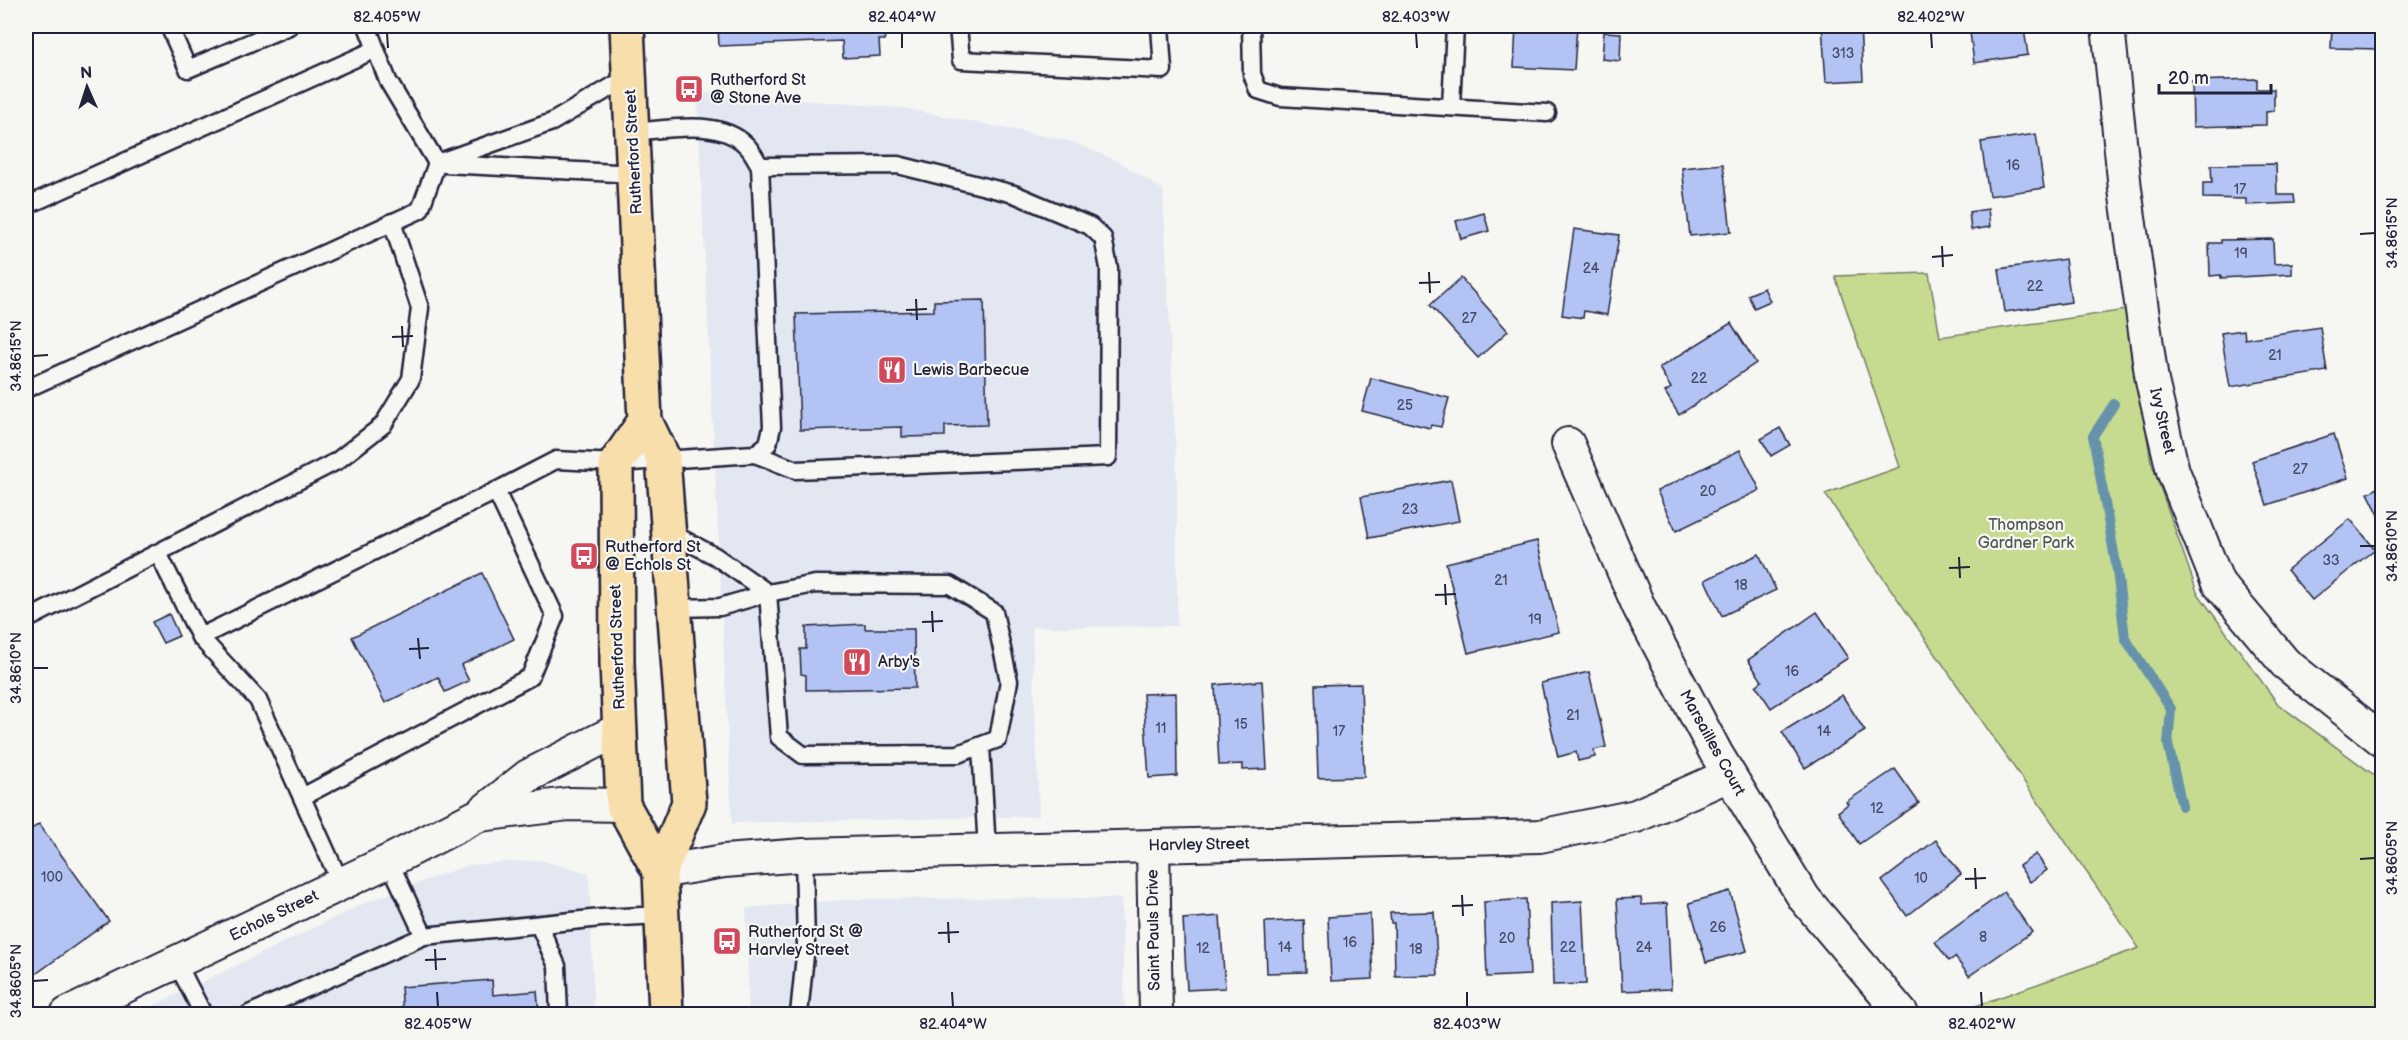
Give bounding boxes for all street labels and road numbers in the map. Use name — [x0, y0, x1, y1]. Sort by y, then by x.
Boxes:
street label: Rutherford Street — [621, 89, 647, 215]
street label: Ivy Street — [2145, 386, 2179, 456]
street label: Rutherford Street — [606, 584, 630, 710]
street label: Marsailles Court — [1675, 687, 1749, 799]
street label: Harvley Street — [1148, 835, 1250, 855]
street label: Saint Pauls Drive — [1143, 869, 1165, 991]
street label: Echols Street — [227, 886, 322, 946]

